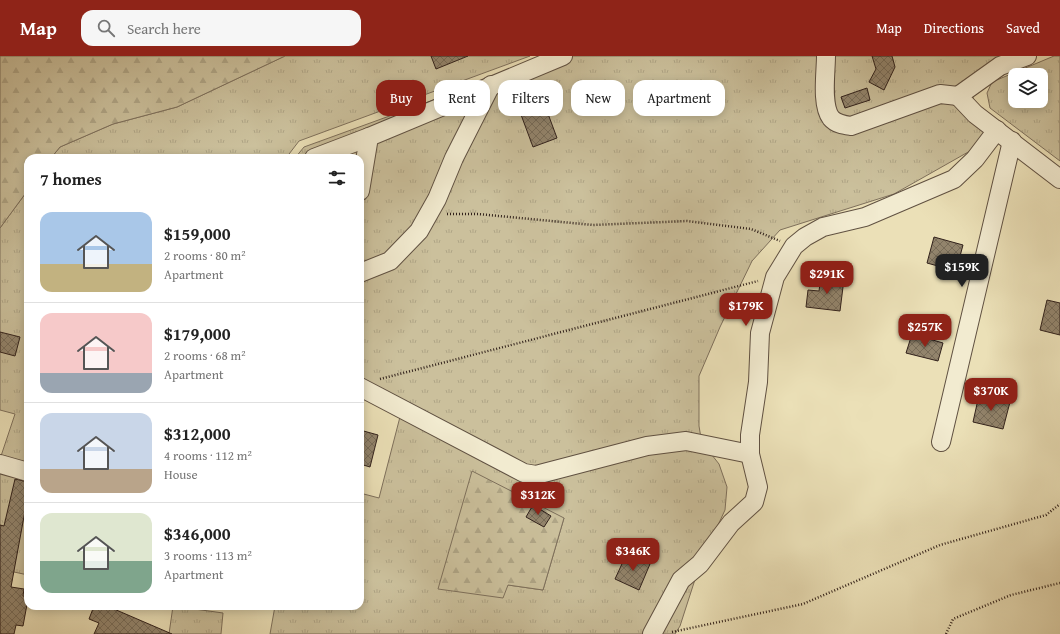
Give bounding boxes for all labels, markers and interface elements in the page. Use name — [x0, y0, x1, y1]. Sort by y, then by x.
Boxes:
search box — [81, 10, 361, 46]
text: Map — [20, 14, 57, 42]
icon: search — [95, 17, 117, 39]
text: Search here — [127, 18, 201, 39]
text: Map — [876, 18, 902, 38]
text: Directions — [924, 18, 984, 38]
text: Saved — [1006, 18, 1040, 38]
map controls — [1008, 68, 1048, 108]
button: layers — [1008, 68, 1048, 108]
chip: Buy — [376, 80, 426, 116]
chip: Rent — [434, 80, 490, 116]
chip: Filters — [498, 80, 563, 116]
chip: New — [571, 80, 625, 116]
chip: Apartment — [633, 80, 725, 116]
text: 7 homes — [40, 166, 102, 191]
icon: filters — [326, 167, 348, 189]
text: $159,000 — [164, 221, 230, 246]
icon: home — [72, 228, 120, 276]
text: 2 rooms · 80 m² — [164, 246, 246, 265]
pin: $159K — [934, 254, 990, 288]
text: $159K — [944, 257, 980, 276]
pin: $291K — [799, 261, 855, 295]
text: $291K — [809, 264, 845, 283]
text: Apartment — [164, 265, 224, 284]
pin: $179K — [718, 293, 774, 327]
text: $179K — [728, 296, 764, 315]
pin: $257K — [897, 314, 953, 348]
text: $257K — [907, 317, 943, 336]
text: $179,000 — [164, 321, 230, 346]
icon: home — [72, 329, 120, 377]
text: 2 rooms · 68 m² — [164, 346, 246, 365]
text: Apartment — [164, 365, 224, 384]
pin: $370K — [963, 378, 1019, 412]
text: $370K — [973, 381, 1009, 400]
text: $312,000 — [164, 421, 230, 446]
icon: home — [72, 429, 120, 477]
text: 4 rooms · 112 m² — [164, 446, 252, 465]
text: House — [164, 465, 198, 484]
pin: $312K — [510, 482, 566, 516]
text: $312K — [520, 485, 556, 504]
text: $346,000 — [164, 521, 230, 546]
icon: home — [72, 529, 120, 577]
pin: $346K — [605, 538, 661, 572]
text: $346K — [615, 541, 651, 560]
text: 3 rooms · 113 m² — [164, 546, 252, 565]
text: Apartment — [164, 565, 224, 584]

